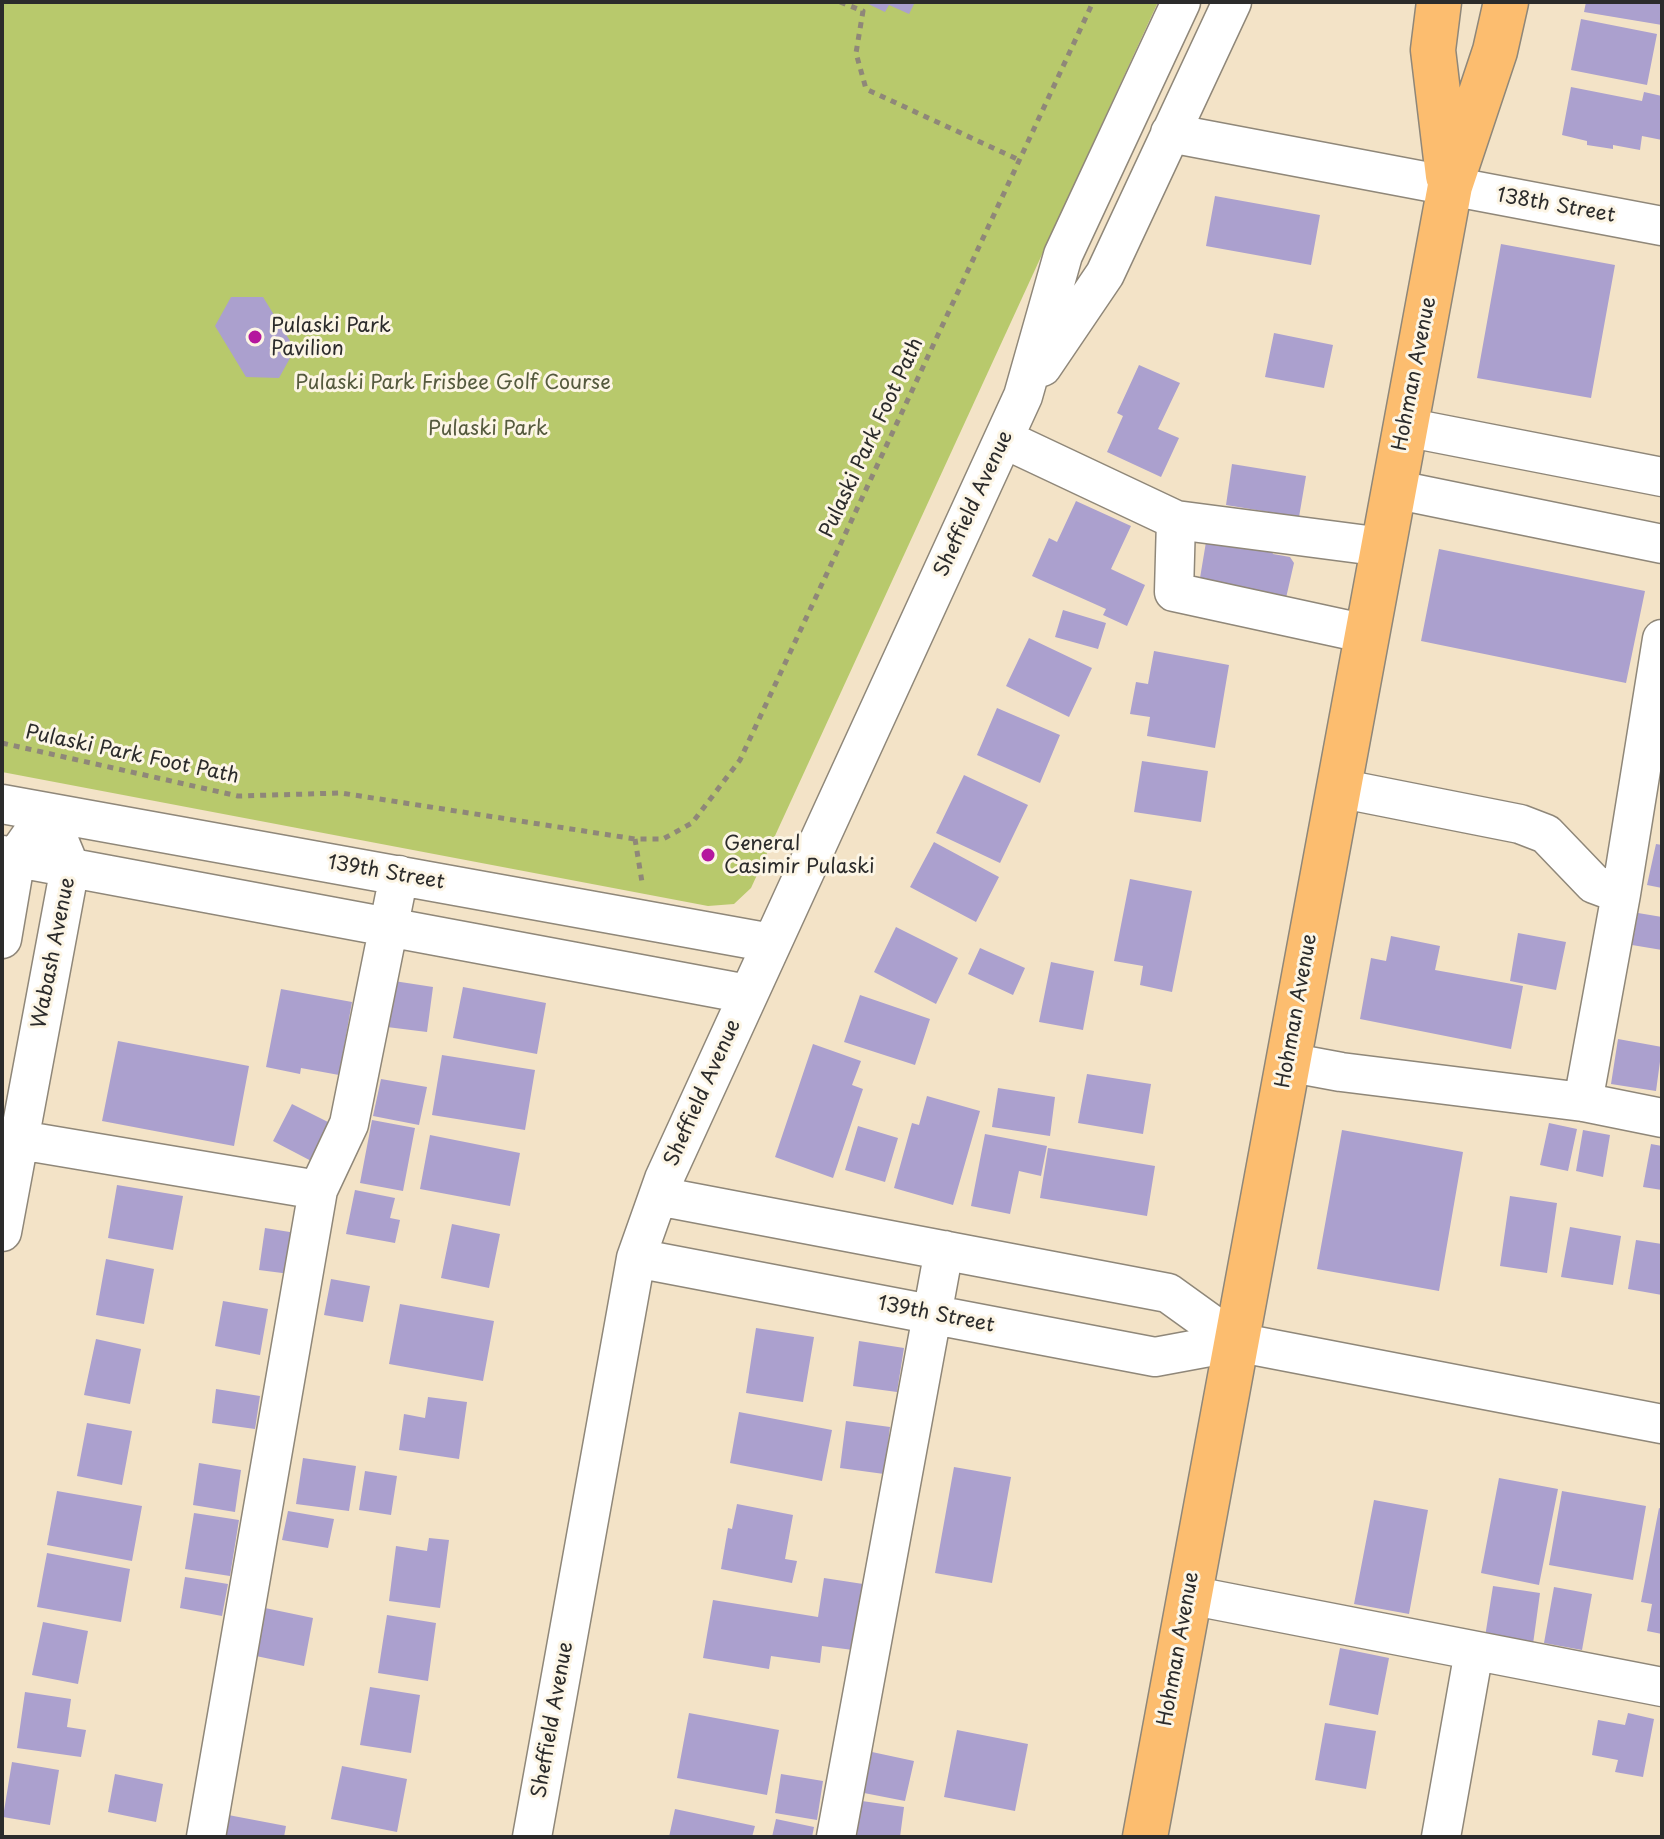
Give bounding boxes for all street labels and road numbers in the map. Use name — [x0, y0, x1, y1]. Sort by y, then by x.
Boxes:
street label: 138th Street — [1495, 184, 1617, 228]
street label: Hohman Avenue — [1388, 295, 1442, 453]
street label: Pulaski Park Foot Path — [815, 334, 929, 542]
street label: Sheffield Avenue — [930, 427, 1018, 581]
street label: Pulaski Park Foot Path — [23, 721, 241, 789]
street label: 139th Street — [326, 851, 446, 895]
street label: Wabash Avenue — [28, 875, 80, 1031]
street label: Hohman Avenue — [1272, 932, 1322, 1090]
street label: Sheffield Avenue — [660, 1016, 746, 1170]
street label: 139th Street — [876, 1292, 996, 1338]
street label: Hohman Avenue — [1154, 1570, 1204, 1728]
street label: Sheffield Avenue — [527, 1640, 579, 1800]

